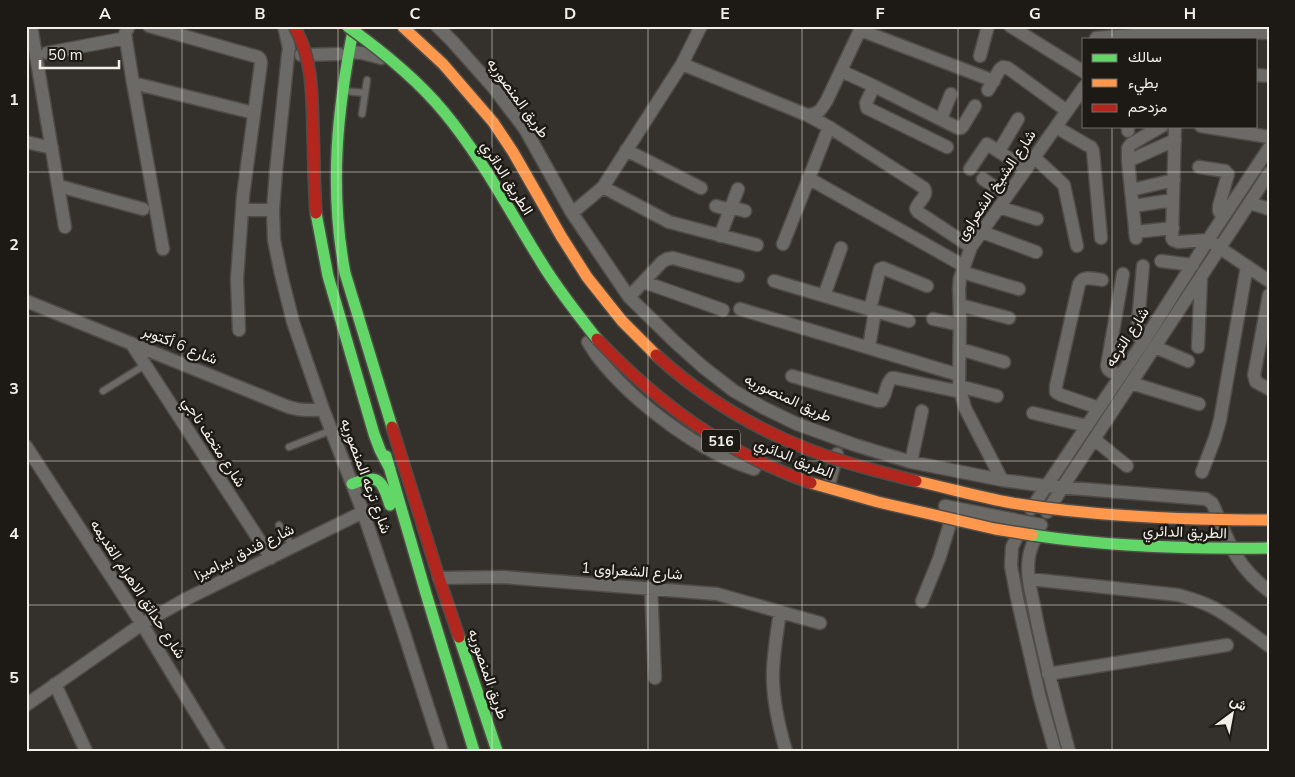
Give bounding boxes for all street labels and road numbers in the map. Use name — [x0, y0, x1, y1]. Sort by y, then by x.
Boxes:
street label: طريق المنصوريه — [482, 54, 554, 142]
street label: شارع الشيخ الشعراوى — [952, 126, 1041, 245]
street label: الطريق الدائري — [474, 137, 538, 221]
street label: شارع الترعه — [1100, 303, 1155, 371]
street label: شارع 6 أكتوبر — [138, 320, 221, 370]
street label: طريق المنصوريه — [741, 369, 835, 427]
street label: شارع متحف ناجي — [175, 393, 251, 493]
street label: شارع ترعه المنصوريه — [335, 416, 396, 537]
road number: 516 — [702, 430, 740, 452]
street label: الطريق الدائري — [750, 433, 837, 486]
street label: شارع حدائق الاهرام القديمه — [85, 516, 191, 663]
street label: شارع فندق بيراميزا — [191, 519, 298, 586]
street label: الطريق الدائري — [1143, 521, 1227, 546]
street label: شارع الشعراوى 1 — [581, 557, 683, 586]
street label: طريق المنصوريه — [463, 626, 513, 722]

